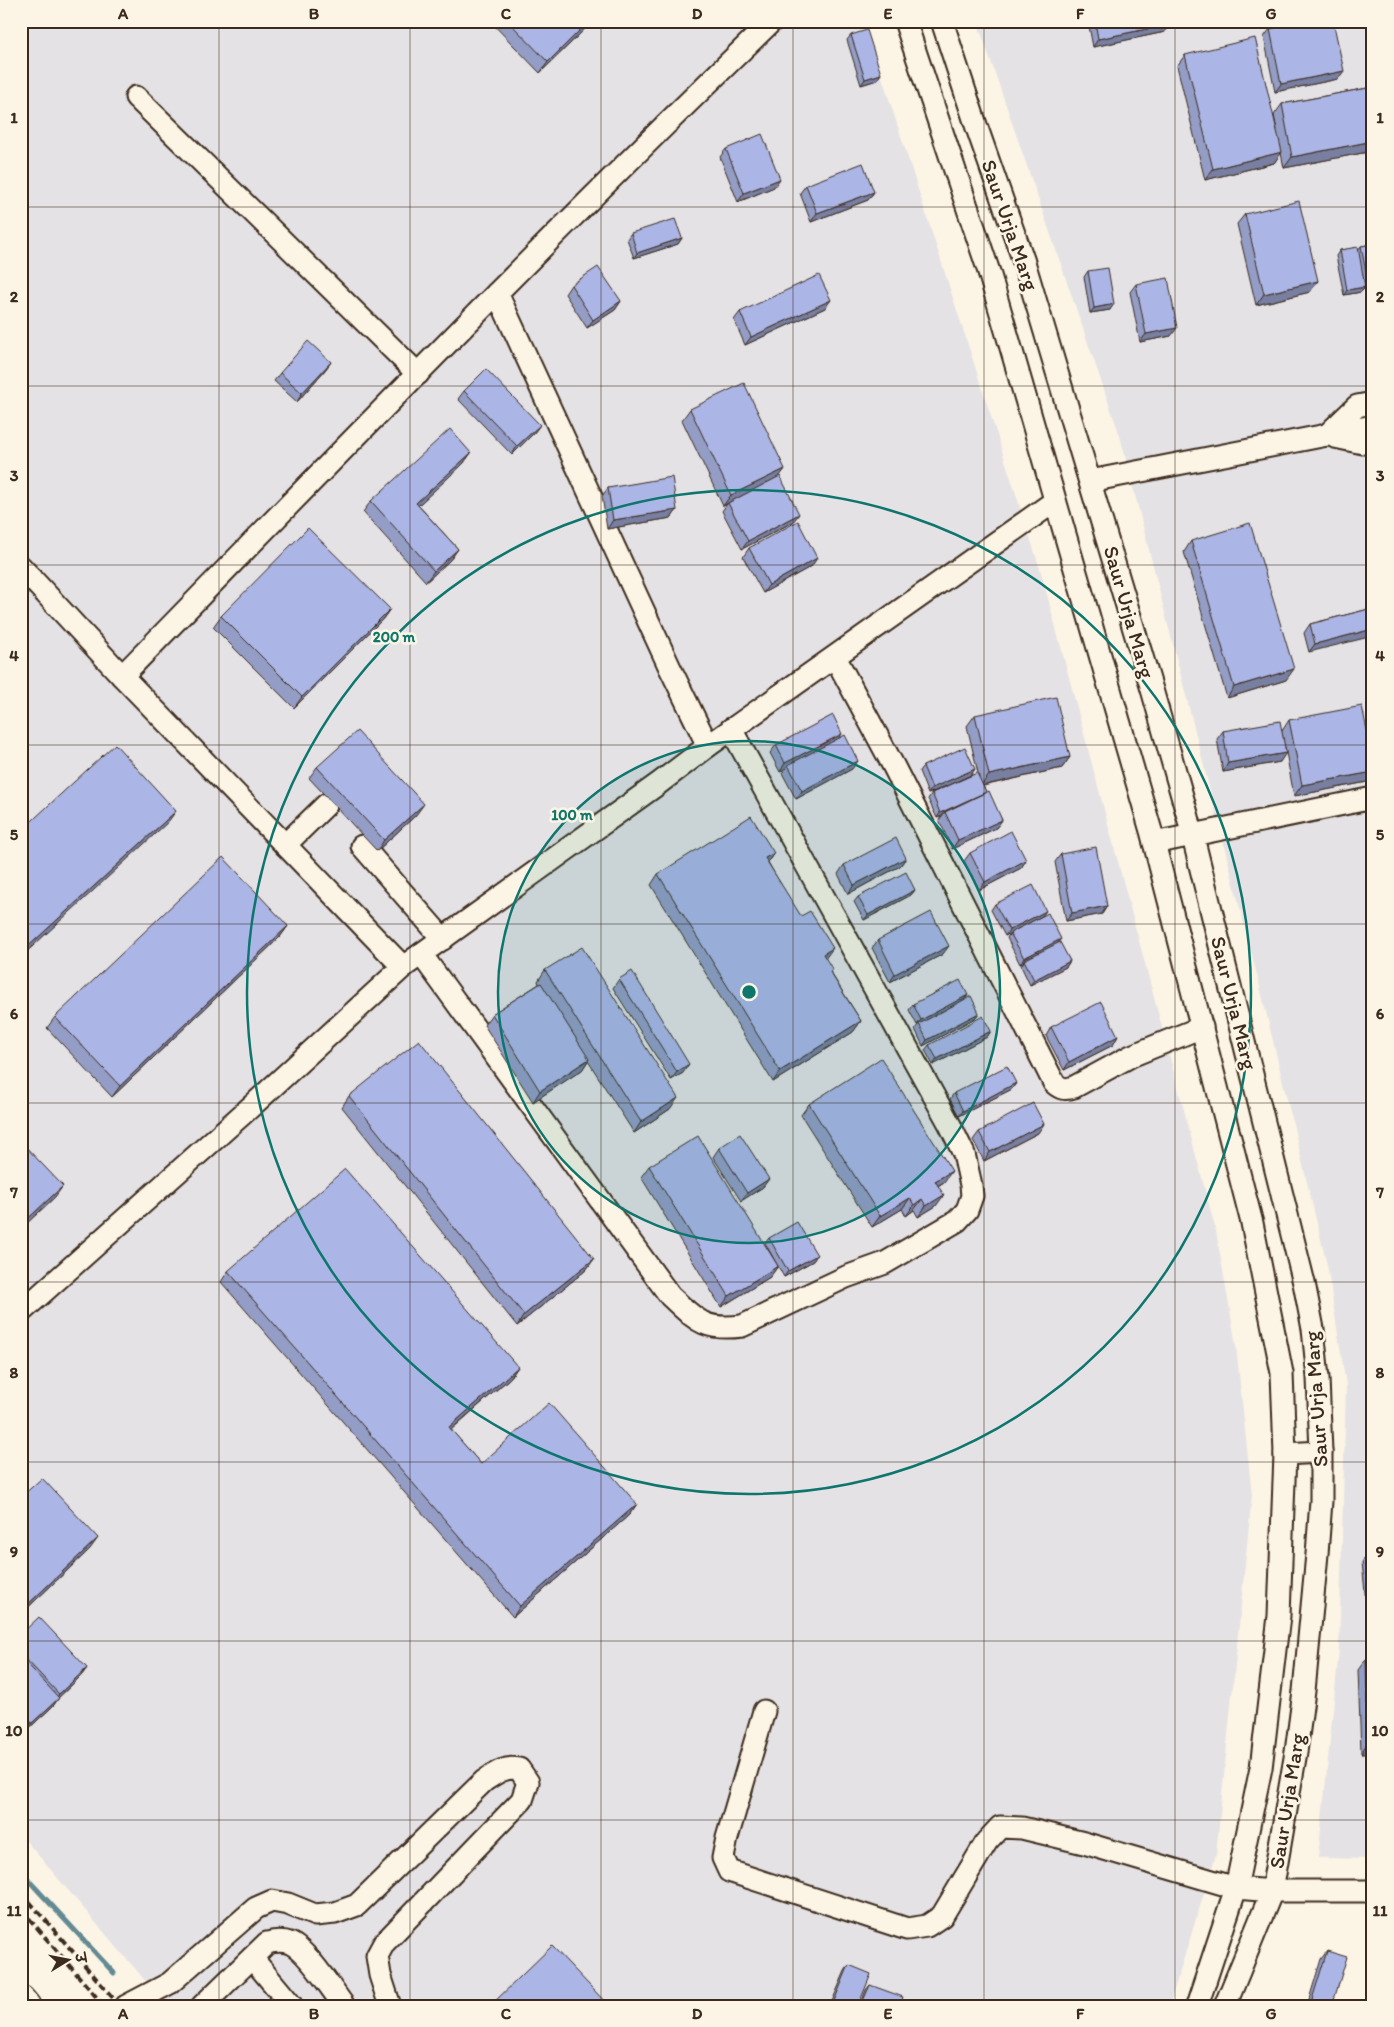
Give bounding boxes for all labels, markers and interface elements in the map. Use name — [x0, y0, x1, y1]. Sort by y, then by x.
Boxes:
text: A — [117, 4, 129, 23]
text: B — [309, 4, 320, 23]
text: C — [501, 4, 512, 23]
text: D — [692, 4, 703, 23]
text: E — [884, 4, 893, 23]
text: F — [1076, 4, 1085, 23]
text: G — [1265, 4, 1277, 23]
text: 1 — [10, 108, 18, 127]
text: 1 — [1376, 108, 1384, 127]
street label: Saur Urja Marg — [976, 156, 1045, 294]
text: 2 — [10, 287, 19, 306]
text: 2 — [1376, 287, 1385, 306]
text: 3 — [10, 466, 19, 485]
text: 3 — [1376, 466, 1385, 485]
street label: Saur Urja Marg — [1099, 543, 1160, 681]
text: 200 m — [373, 628, 416, 646]
text: 4 — [9, 646, 19, 665]
text: 4 — [1375, 646, 1385, 665]
text: 100 m — [551, 806, 593, 824]
text: 5 — [10, 825, 19, 844]
text: 5 — [1376, 825, 1385, 844]
street label: Saur Urja Marg — [1206, 934, 1263, 1072]
centre of rings — [740, 983, 758, 1001]
text: 6 — [10, 1004, 19, 1023]
text: 6 — [1376, 1004, 1385, 1023]
text: 7 — [9, 1183, 18, 1202]
text: 7 — [1375, 1183, 1384, 1202]
street label: Saur Urja Marg — [1298, 1330, 1333, 1468]
text: 8 — [10, 1363, 19, 1382]
text: 8 — [1376, 1363, 1385, 1382]
text: 9 — [10, 1542, 18, 1561]
text: 9 — [1376, 1542, 1384, 1561]
text: 10 — [5, 1721, 23, 1740]
text: 10 — [1371, 1721, 1389, 1740]
street label: Saur Urja Marg — [1263, 1731, 1310, 1870]
text: 11 — [7, 1901, 22, 1920]
text: 11 — [1373, 1901, 1388, 1920]
north arrow — [42, 1934, 92, 1984]
text: उ — [71, 1950, 90, 1966]
text: A — [117, 2004, 129, 2023]
text: B — [309, 2004, 320, 2023]
text: C — [501, 2004, 512, 2023]
text: D — [692, 2004, 703, 2023]
text: E — [884, 2004, 893, 2023]
text: F — [1076, 2004, 1085, 2023]
text: G — [1265, 2004, 1277, 2023]

